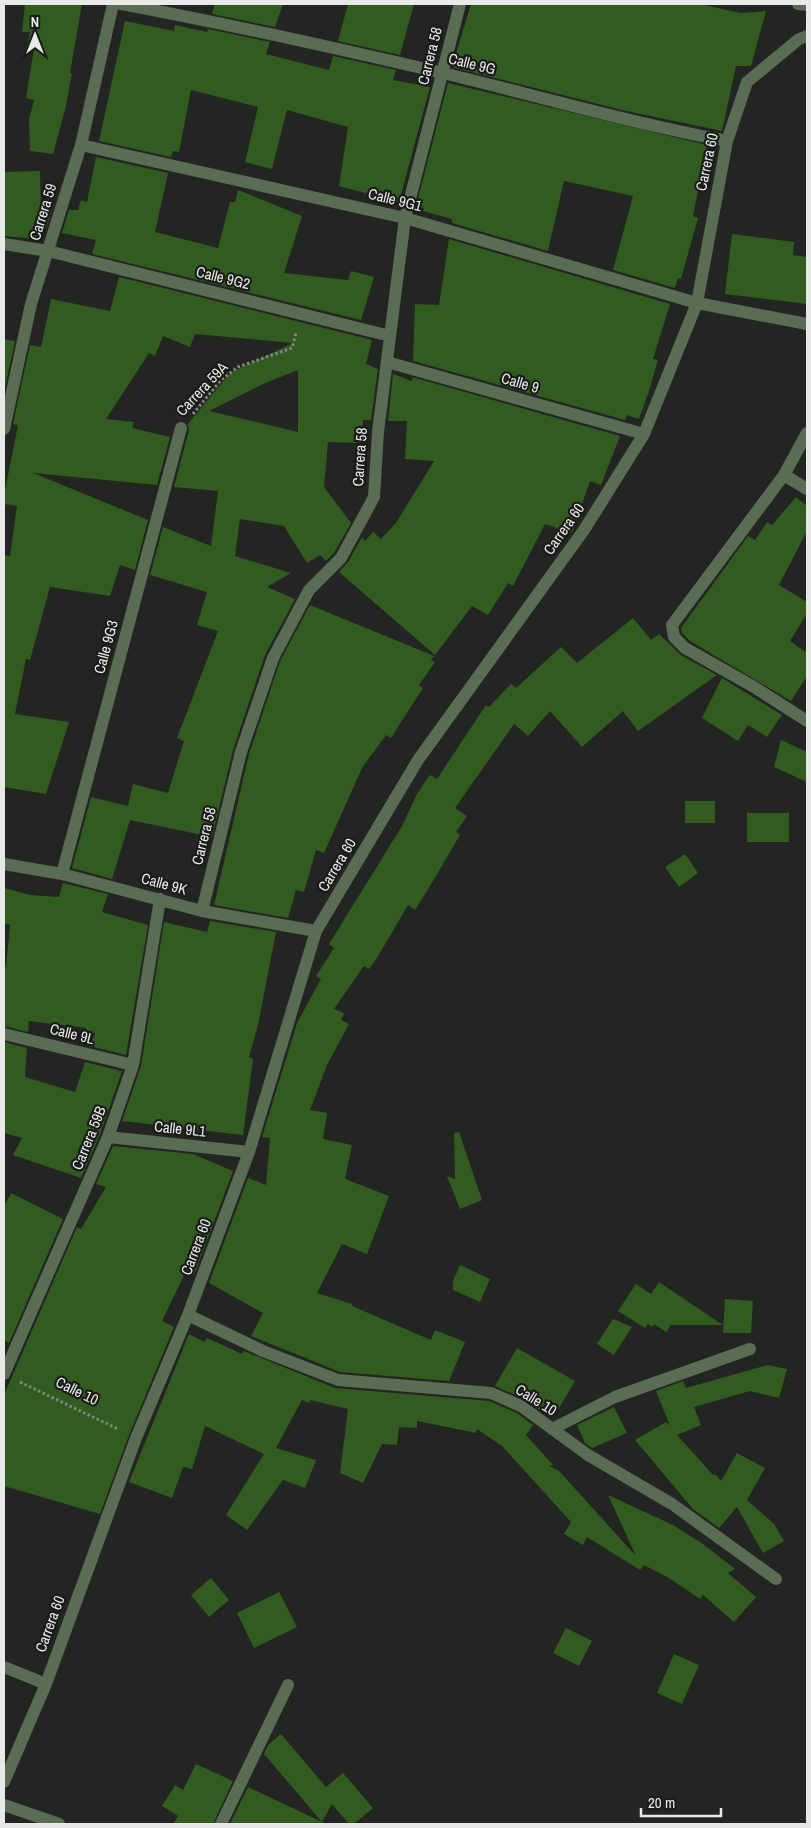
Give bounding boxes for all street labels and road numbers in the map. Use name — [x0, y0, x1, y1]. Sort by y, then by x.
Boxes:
street label: Carrera 58 — [412, 25, 447, 87]
street label: Calle 9G — [446, 48, 498, 79]
street label: Carrera 60 — [690, 131, 723, 193]
street label: Carrera 59 — [24, 181, 61, 243]
street label: Calle 9G1 — [366, 183, 424, 216]
street label: Calle 9G2 — [194, 261, 252, 294]
street label: Carrera 59A — [171, 356, 233, 420]
street label: Calle 9 — [499, 367, 542, 398]
street label: Carrera 58 — [347, 427, 372, 487]
street label: Carrera 60 — [538, 498, 589, 559]
street label: Calle 9G3 — [88, 618, 123, 676]
street label: Carrera 58 — [186, 805, 221, 867]
street label: Carrera 60 — [312, 834, 361, 895]
street label: Calle 9K — [139, 867, 190, 900]
street label: Calle 9L — [48, 1018, 97, 1049]
street label: Carrera 59B — [66, 1103, 111, 1173]
street label: Calle 9L1 — [153, 1115, 207, 1142]
street label: Carrera 60 — [175, 1215, 216, 1278]
street label: Calle 10 — [52, 1371, 102, 1410]
street label: Calle 10 — [512, 1379, 561, 1421]
street label: Carrera 60 — [30, 1592, 70, 1655]

